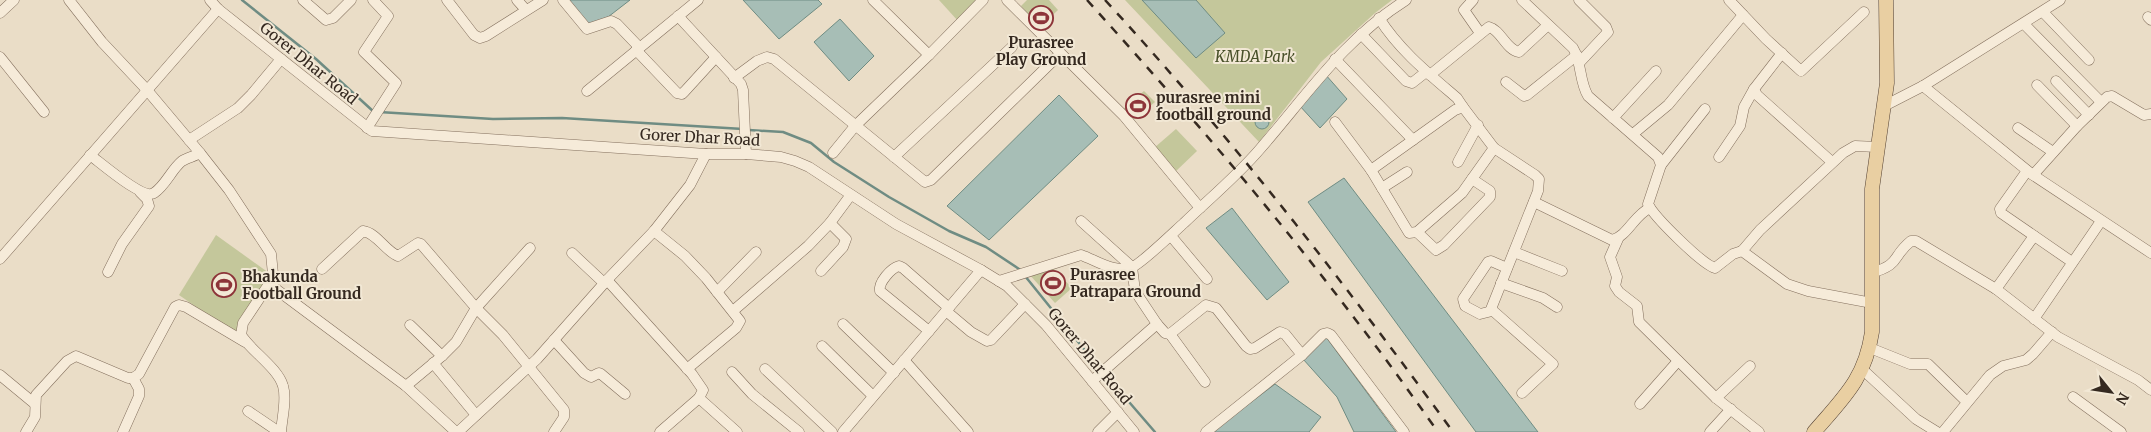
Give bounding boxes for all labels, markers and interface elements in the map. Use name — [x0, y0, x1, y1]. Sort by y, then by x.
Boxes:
sports icon: Purasree Play Ground — [1028, 5, 1054, 31]
street label: Gorer Dhar Road — [256, 18, 362, 108]
place label: Purasree Play Ground — [996, 33, 1086, 69]
park label: KMDA Park — [1214, 47, 1296, 66]
place label: purasree mini football ground — [1156, 88, 1271, 124]
sports icon: purasree mini football ground — [1125, 93, 1151, 119]
street label: Gorer Dhar Road — [639, 124, 761, 150]
place label: Purasree Patrapara Ground — [1070, 265, 1201, 301]
place label: Bhakunda Football Ground — [242, 267, 361, 303]
sports icon: Purasree Patrapara Ground — [1040, 270, 1066, 296]
sports icon: Bhakunda Football Ground — [211, 272, 237, 298]
street label: Gorer Dhar Road — [1044, 304, 1136, 408]
north arrow — [2086, 367, 2136, 417]
text: N — [2112, 389, 2133, 408]

